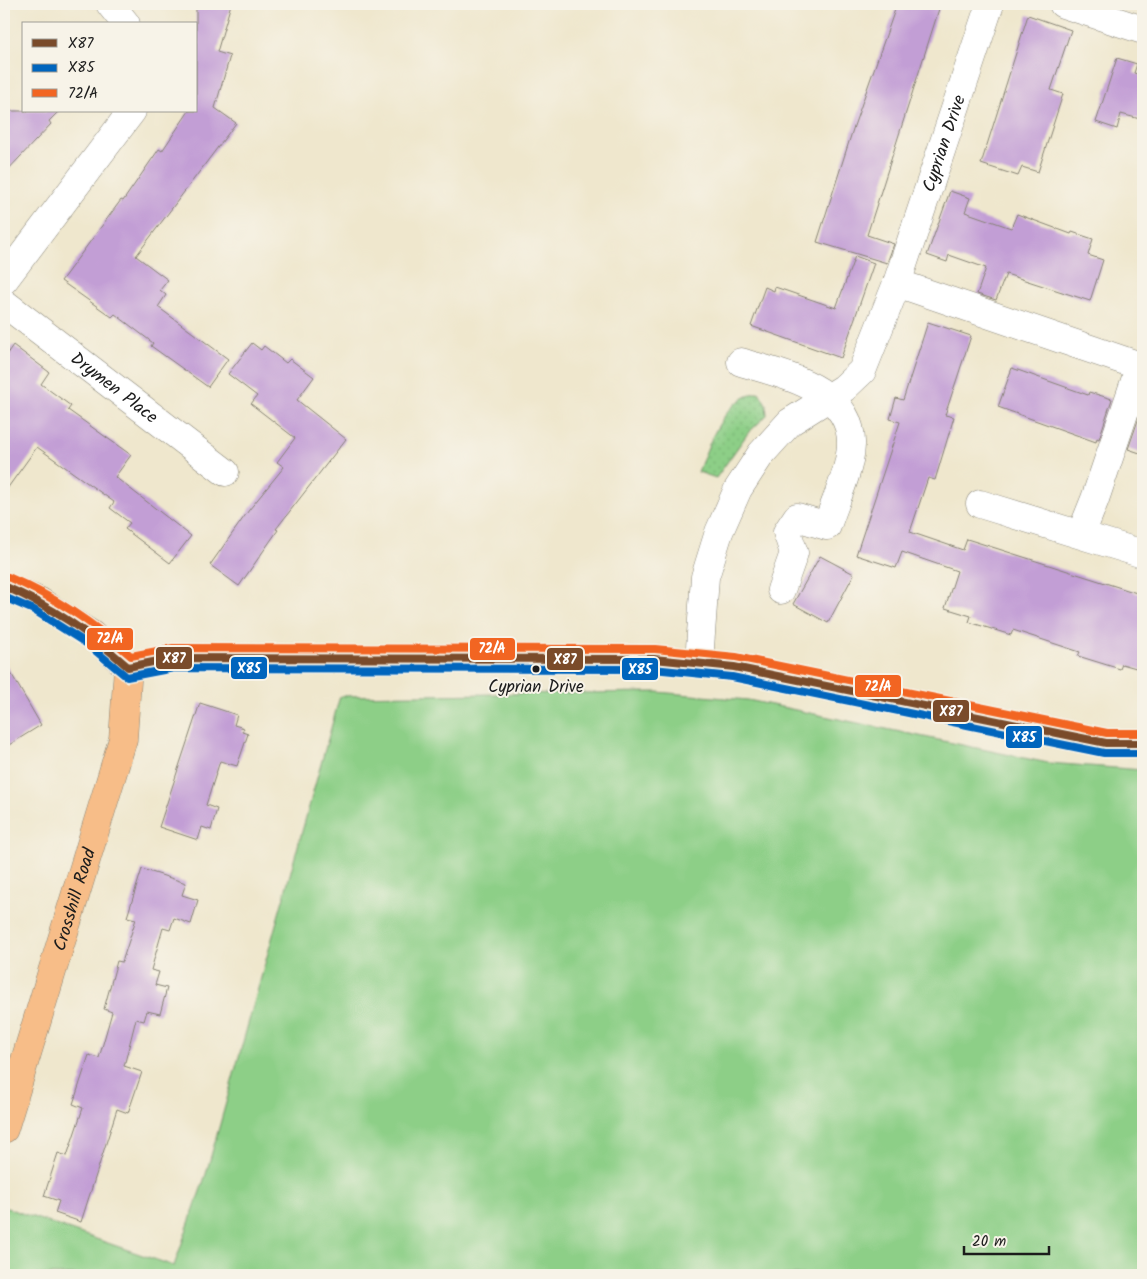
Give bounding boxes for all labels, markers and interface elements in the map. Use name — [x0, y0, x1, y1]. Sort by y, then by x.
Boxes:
legend — [22, 22, 198, 112]
text: X87 — [68, 32, 94, 56]
text: X85 — [68, 56, 95, 80]
text: 72/A — [68, 82, 98, 106]
street label: Cyprian Drive — [915, 91, 975, 196]
street label: Drymen Place — [63, 345, 164, 432]
line badge: 72/A — [86, 627, 134, 651]
text: 72/A — [96, 628, 124, 650]
line badge: 72/A — [469, 637, 516, 661]
text: 72/A — [478, 638, 506, 660]
line badge: X87 — [155, 646, 193, 670]
line badge: X87 — [546, 647, 584, 671]
text: X87 — [161, 648, 186, 670]
text: X87 — [552, 649, 577, 671]
line badge: X85 — [230, 656, 268, 680]
line badge: X85 — [621, 657, 659, 681]
text: X85 — [236, 658, 263, 680]
text: X85 — [627, 659, 654, 681]
marker: Cyprian Drive — [531, 664, 541, 674]
place label: Cyprian Drive — [488, 674, 584, 701]
line badge: 72/A — [854, 674, 902, 698]
text: 72/A — [864, 676, 892, 698]
line badge: X87 — [932, 699, 970, 723]
text: X87 — [938, 701, 963, 723]
line badge: X85 — [1005, 725, 1043, 749]
text: X85 — [1011, 727, 1038, 749]
street label: Crosshill Road — [46, 844, 105, 955]
scale bar — [964, 1224, 1050, 1256]
text: 20 m — [972, 1230, 1006, 1254]

